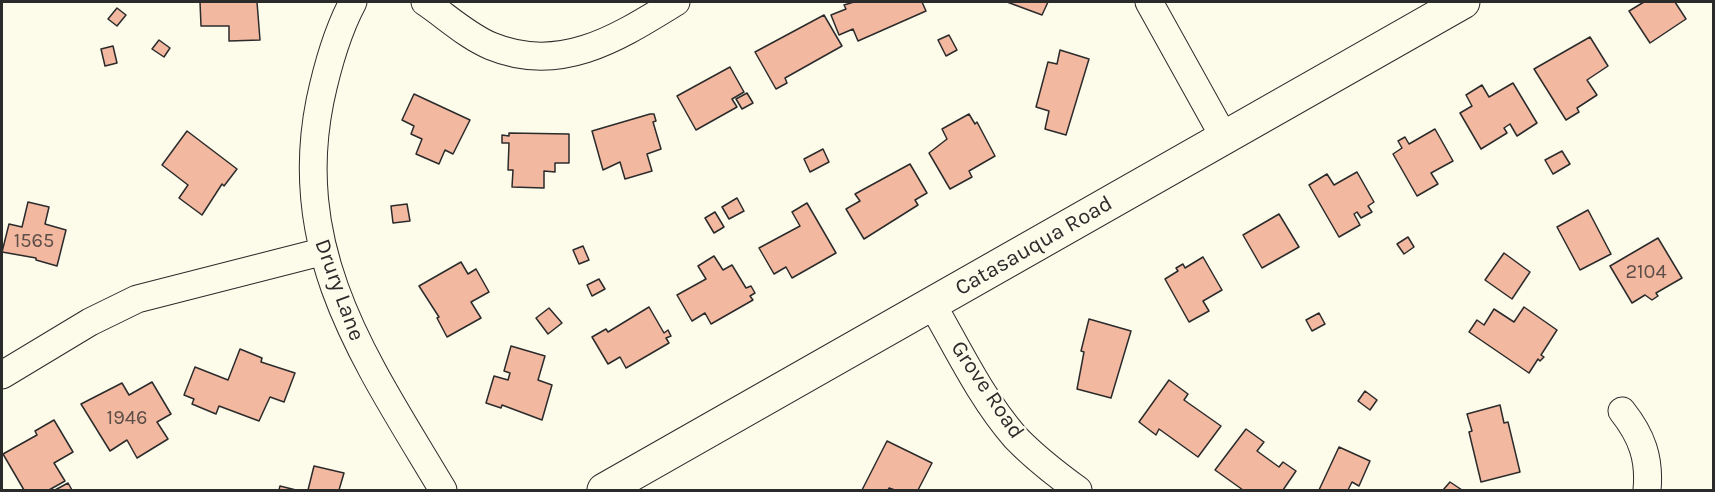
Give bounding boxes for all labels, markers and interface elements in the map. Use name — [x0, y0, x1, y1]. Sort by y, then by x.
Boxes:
street label: Catasauqua Road — [951, 190, 1117, 302]
house number: 1565 — [14, 229, 54, 253]
street label: Drury Lane — [308, 236, 370, 344]
house number: 2104 — [1625, 260, 1667, 284]
street label: Grove Road — [945, 336, 1029, 444]
house number: 1946 — [107, 406, 147, 430]

